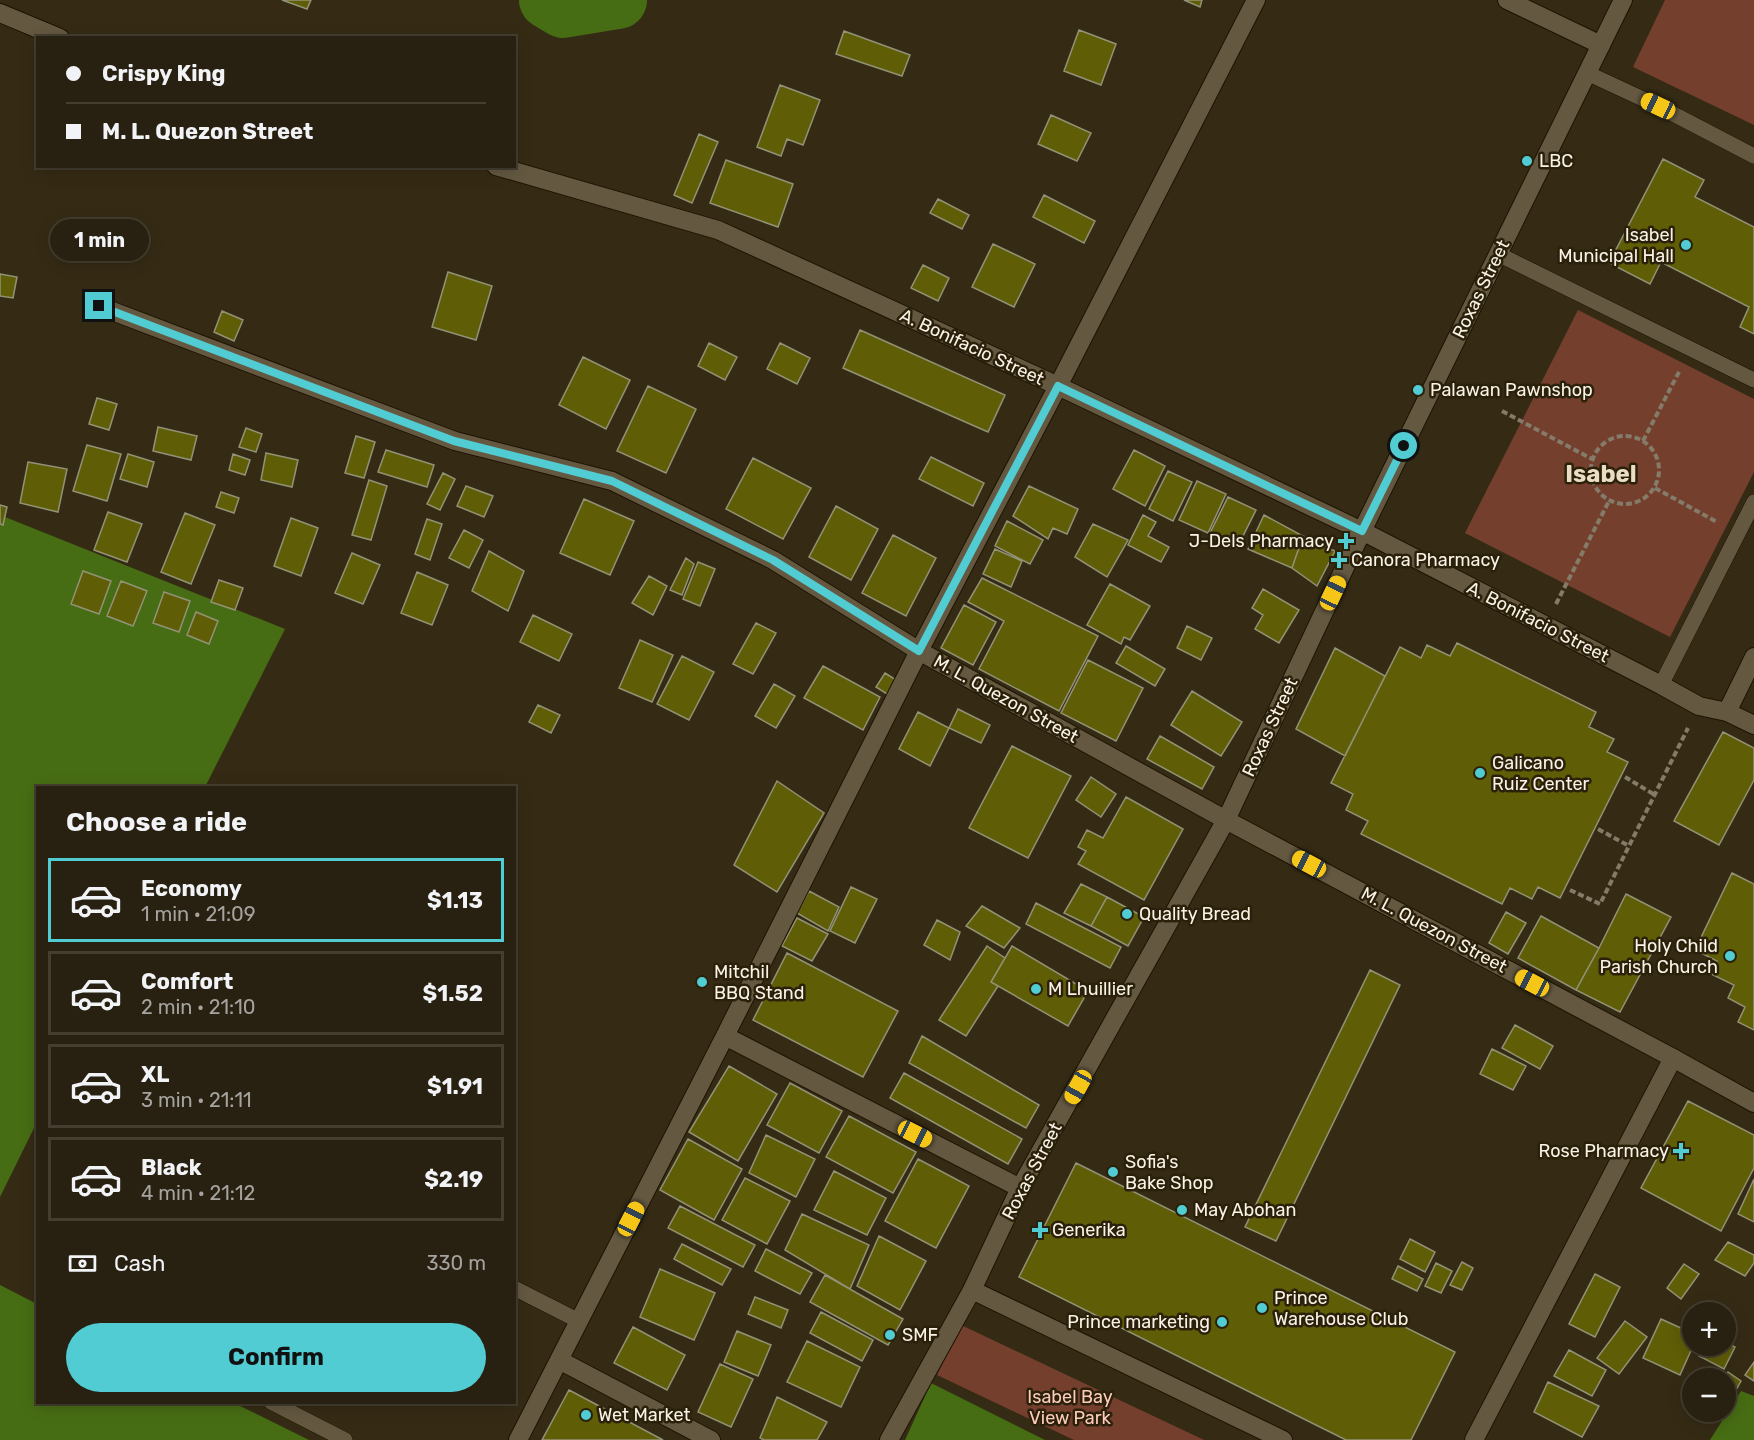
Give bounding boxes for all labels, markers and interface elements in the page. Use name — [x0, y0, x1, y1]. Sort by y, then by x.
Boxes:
text: Crispy King — [102, 60, 226, 87]
car — [1638, 90, 1678, 122]
text: M. L. Quezon Street — [102, 118, 313, 145]
place label: LBC — [1539, 150, 1573, 172]
marker: LBC — [1520, 154, 1534, 168]
callout: 1 min — [50, 219, 148, 261]
place label: Isabel Municipal Hall — [1558, 224, 1674, 267]
text: 1 min — [74, 228, 125, 252]
street label: Roxas Street — [1448, 236, 1514, 342]
marker: Isabel Municipal Hall — [1679, 238, 1693, 252]
route end — [85, 292, 112, 319]
street label: A. Bonifacio Street — [896, 304, 1048, 390]
place label: Palawan Pawnshop — [1430, 379, 1593, 401]
marker: Palawan Pawnshop — [1411, 383, 1425, 397]
route start — [1390, 432, 1417, 459]
district label: Isabel — [1565, 460, 1637, 488]
place label: J-Dels Pharmacy — [1189, 530, 1334, 552]
marker: J-Dels Pharmacy — [1339, 534, 1353, 548]
place label: Canora Pharmacy — [1351, 549, 1500, 571]
marker: Canora Pharmacy — [1332, 553, 1346, 567]
car — [1317, 573, 1349, 613]
street label: A. Bonifacio Street — [1463, 577, 1613, 667]
street label: M. L. Quezon Street — [930, 650, 1082, 748]
street label: Roxas Street — [1237, 674, 1303, 780]
place label: Galicano Ruiz Center — [1492, 752, 1590, 795]
marker: Galicano Ruiz Center — [1473, 766, 1487, 780]
text: Choose a ride — [66, 806, 247, 838]
car — [1289, 848, 1329, 880]
icon: car — [69, 873, 123, 927]
text: Economy — [141, 875, 242, 902]
street label: M. L. Quezon Street — [1357, 882, 1511, 978]
text: $1.13 — [427, 887, 483, 914]
text: 1 min · 21:09 — [141, 902, 256, 926]
place label: Quality Bread — [1139, 903, 1251, 925]
marker: Quality Bread — [1120, 907, 1134, 921]
place label: Holy Child Parish Church — [1600, 935, 1718, 978]
marker: Holy Child Parish Church — [1723, 949, 1737, 963]
place label: Mitchil BBQ Stand — [714, 961, 804, 1004]
icon: car — [69, 966, 123, 1020]
car — [1512, 967, 1552, 999]
text: Comfort — [141, 968, 233, 995]
marker: Mitchil BBQ Stand — [695, 975, 709, 989]
place label: M Lhuillier — [1048, 978, 1133, 1000]
text: $1.52 — [423, 980, 483, 1007]
marker: M Lhuillier — [1029, 982, 1043, 996]
text: 2 min · 21:10 — [141, 995, 255, 1019]
icon: car — [69, 1059, 123, 1113]
text: XL — [141, 1061, 169, 1088]
car — [1061, 1067, 1095, 1107]
text: $1.91 — [427, 1073, 483, 1100]
text: 3 min · 21:11 — [141, 1088, 252, 1112]
car — [895, 1118, 935, 1150]
street label: Roxas Street — [997, 1119, 1067, 1223]
place label: Rose Pharmacy — [1538, 1140, 1669, 1162]
marker: Rose Pharmacy — [1674, 1144, 1688, 1158]
place label: Sofia's Bake Shop — [1125, 1151, 1214, 1194]
icon: car — [69, 1152, 123, 1206]
text: Black — [141, 1154, 202, 1181]
marker: Sofia's Bake Shop — [1106, 1165, 1120, 1179]
text: $2.19 — [424, 1166, 483, 1193]
text: 4 min · 21:12 — [141, 1181, 255, 1205]
car — [615, 1199, 647, 1239]
place label: May Abohan — [1194, 1199, 1296, 1221]
marker: May Abohan — [1175, 1203, 1189, 1217]
place label: Generika — [1052, 1219, 1126, 1241]
marker: Generika — [1033, 1223, 1047, 1237]
icon: cash — [66, 1247, 99, 1280]
text: Cash — [114, 1250, 165, 1277]
text: 330 m — [427, 1251, 486, 1275]
place label: Prince Warehouse Club — [1274, 1287, 1408, 1330]
marker: Prince Warehouse Club — [1255, 1301, 1269, 1315]
map controls — [1682, 1302, 1736, 1422]
button: + — [1682, 1302, 1736, 1356]
place label: Prince marketing — [1067, 1311, 1210, 1333]
marker: Prince marketing — [1215, 1315, 1229, 1329]
button: Confirm — [66, 1323, 486, 1392]
place label: SMF — [902, 1324, 938, 1346]
marker: SMF — [883, 1328, 897, 1342]
button: − — [1682, 1368, 1736, 1422]
park label: Isabel Bay View Park — [1027, 1386, 1113, 1429]
place label: Wet Market — [598, 1404, 691, 1426]
marker: Wet Market — [579, 1408, 593, 1422]

